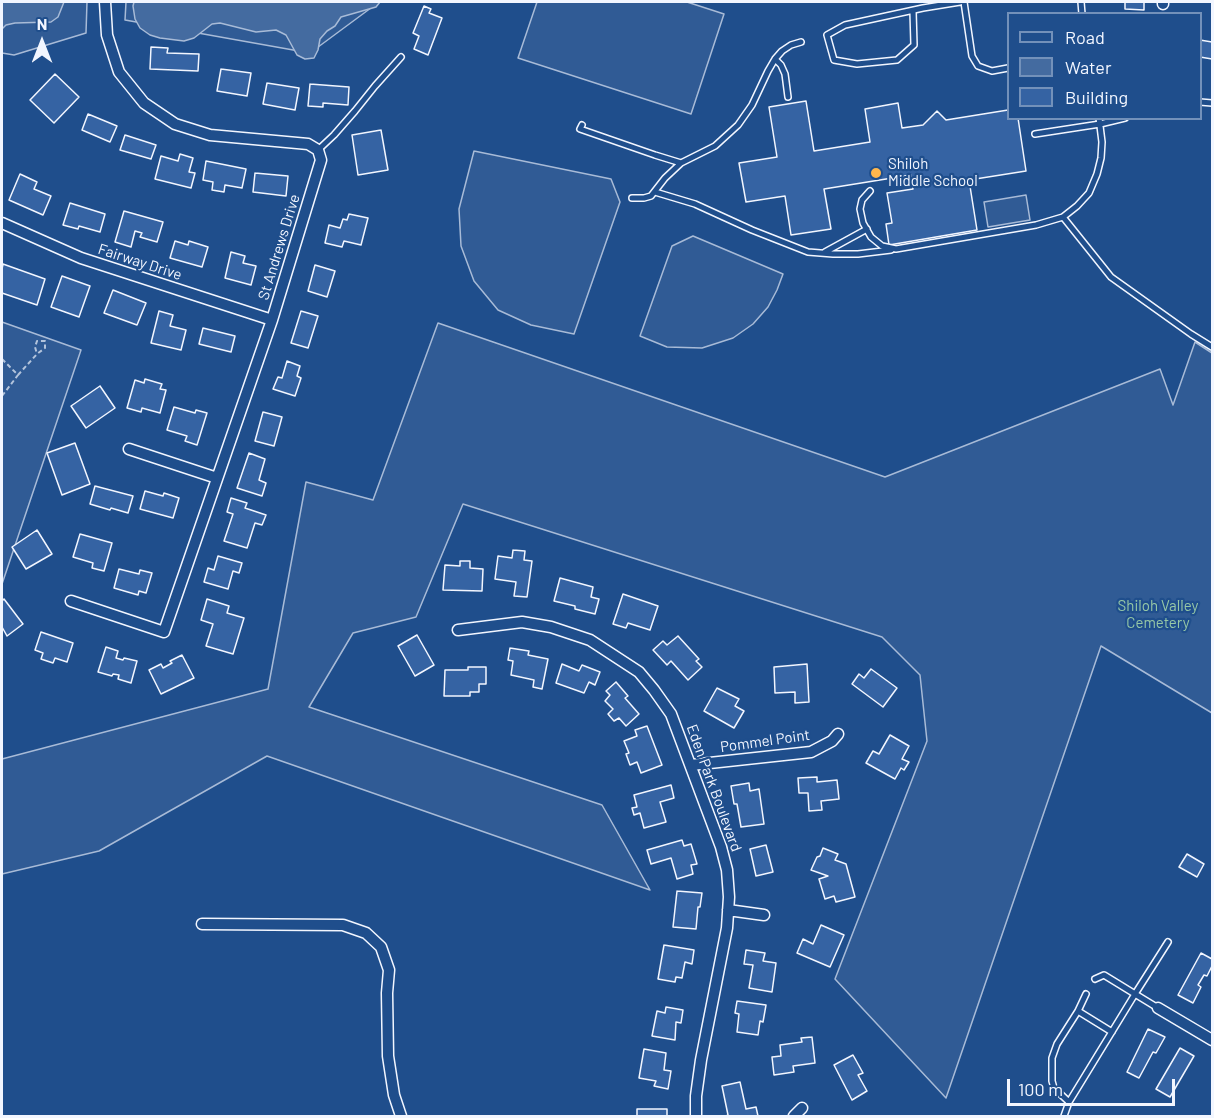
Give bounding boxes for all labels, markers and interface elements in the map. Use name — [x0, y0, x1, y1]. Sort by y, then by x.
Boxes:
north arrow — [12, 12, 72, 72]
legend — [1007, 12, 1202, 120]
text: N — [37, 14, 47, 33]
text: Road — [1065, 26, 1105, 48]
text: Water — [1065, 56, 1112, 78]
text: Building — [1065, 86, 1128, 108]
place label: Shiloh Middle School — [888, 155, 978, 190]
marker: Shiloh Middle School — [869, 166, 883, 180]
street label: St Andrews Drive — [254, 192, 304, 302]
street label: Fairway Drive — [96, 240, 184, 284]
park label: Shiloh Valley Cemetery — [1118, 597, 1198, 632]
street label: Eden Park Boulevard — [683, 722, 745, 854]
street label: Pommel Point — [719, 726, 811, 756]
scale bar — [1010, 1067, 1178, 1105]
text: 100 m — [1018, 1078, 1063, 1100]

